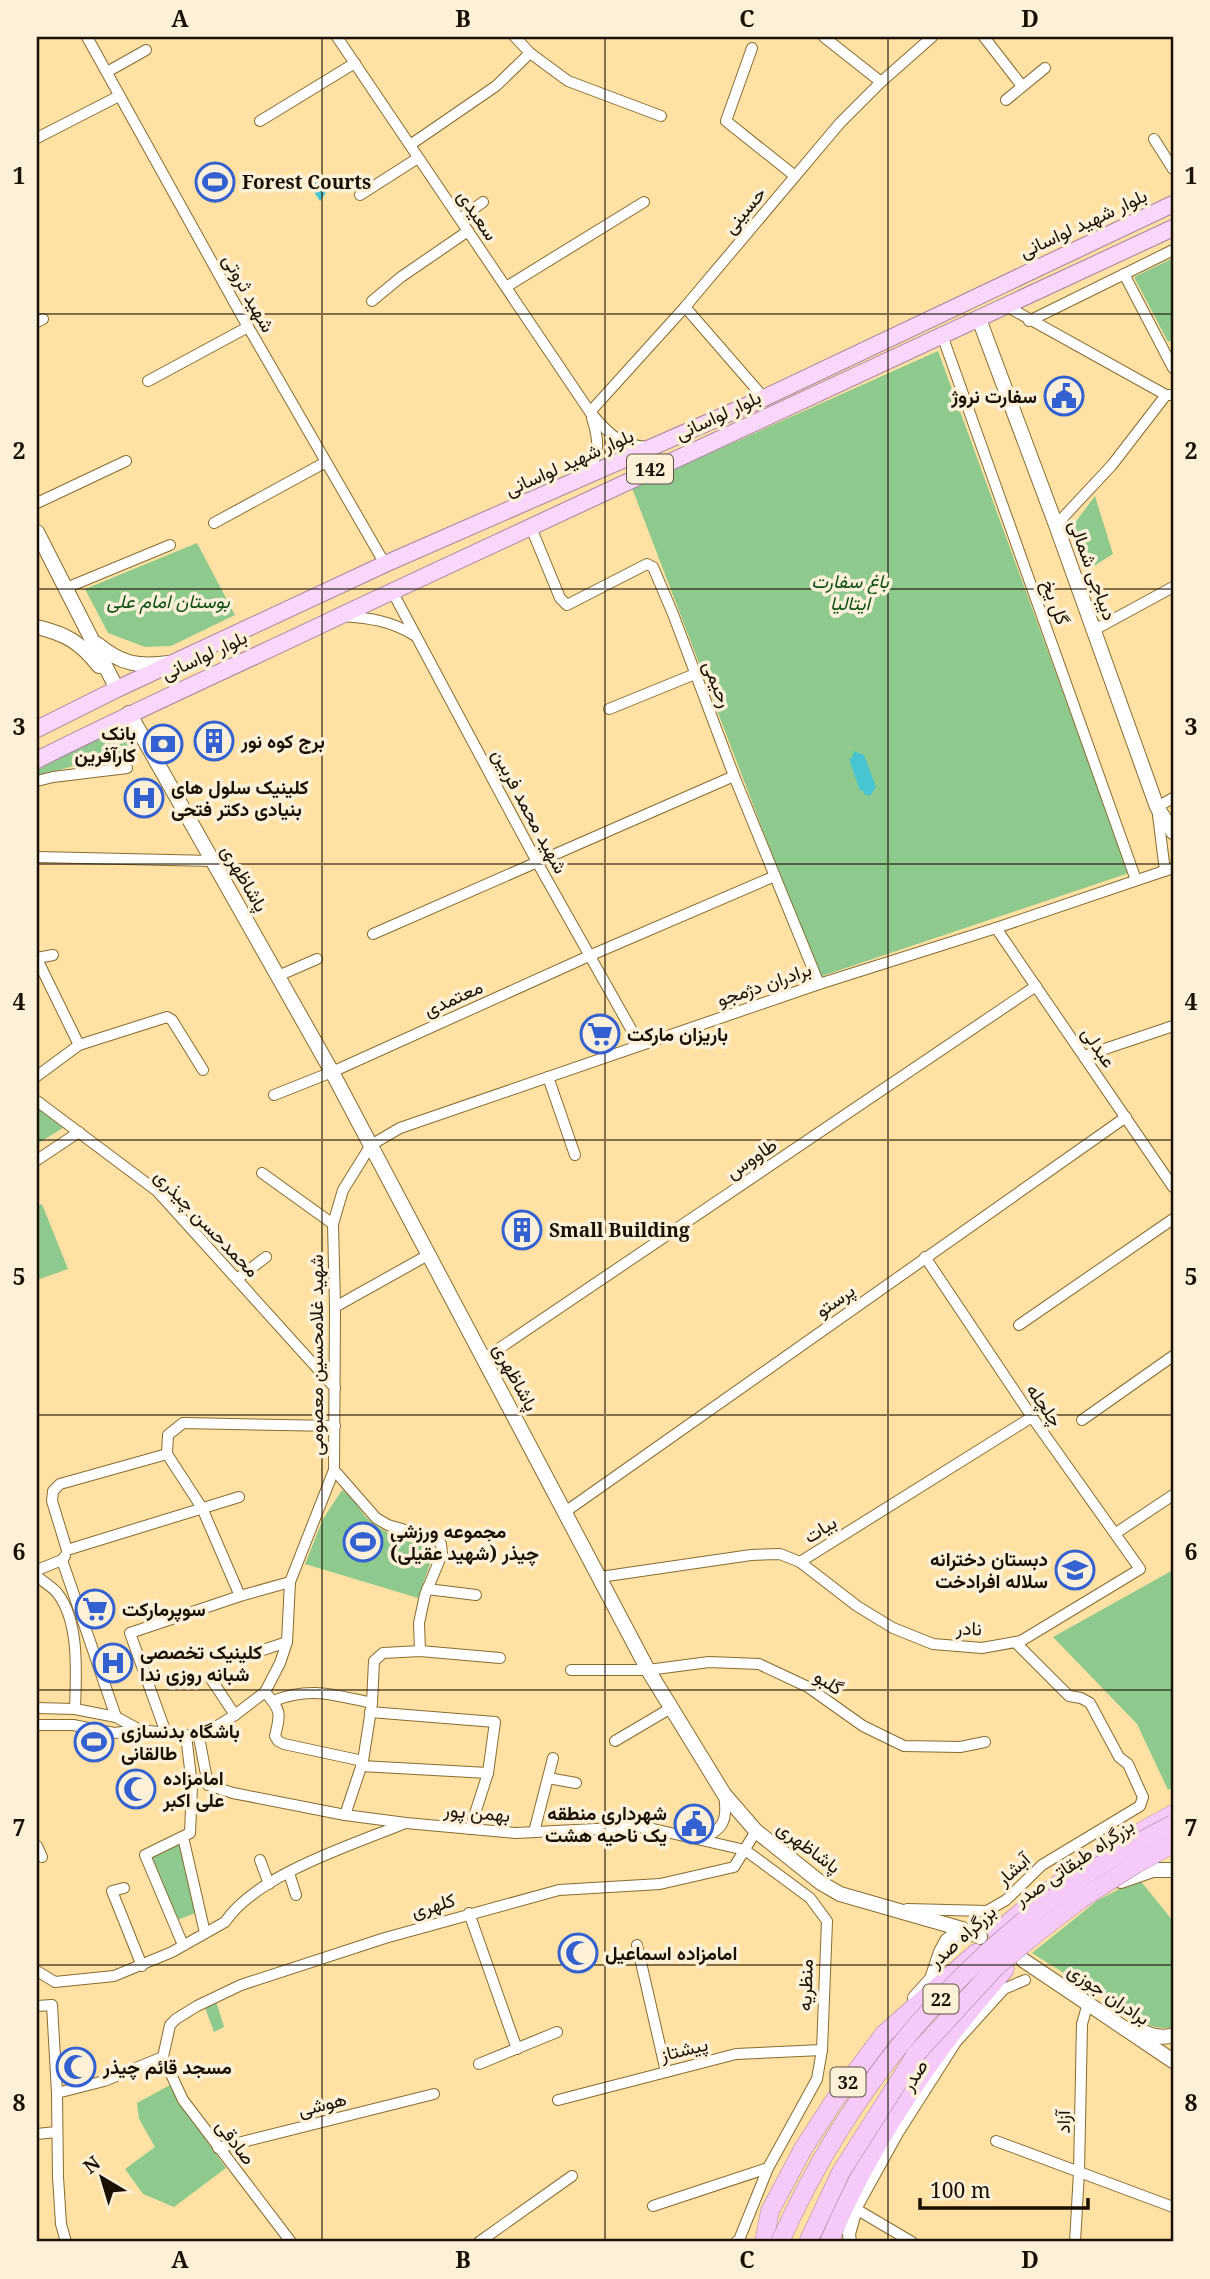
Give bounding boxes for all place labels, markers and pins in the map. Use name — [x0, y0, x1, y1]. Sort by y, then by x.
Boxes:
sports icon: Forest Courts — [194, 161, 236, 203]
place label: Forest Courts — [242, 169, 371, 195]
public building icon: سفارت نروژ — [1043, 375, 1085, 417]
place label: سفارت نروژ — [950, 383, 1037, 409]
place label: بانک کارآفرین — [75, 720, 136, 768]
building icon: برج کوه نور — [193, 720, 235, 762]
bank icon: بانک کارآفرین — [142, 723, 184, 765]
place label: برج کوه نور — [240, 728, 325, 754]
place label: کلینیک سلول های بنیادی دکتر فتحی — [171, 774, 309, 822]
hospital icon: کلینیک سلول های بنیادی دکتر فتحی — [123, 777, 165, 819]
supermarket icon: باریزان مارکت — [579, 1013, 621, 1055]
place label: باریزان مارکت — [627, 1021, 728, 1047]
building icon: Small Building — [501, 1209, 543, 1251]
place label: Small Building — [549, 1217, 690, 1243]
place label: مجموعه ورزشی چیذر (شهید عقیلی) — [390, 1518, 539, 1567]
sports icon: مجموعه ورزشی چیذر (شهید عقیلی) — [342, 1521, 384, 1563]
place label: دبستان دخترانه سلاله افرادخت — [930, 1546, 1048, 1594]
school or university icon: دبستان دخترانه سلاله افرادخت — [1054, 1549, 1096, 1591]
supermarket icon: سوپرمارکت — [74, 1588, 116, 1630]
place label: سوپرمارکت — [122, 1596, 206, 1623]
place label: کلینیک تخصصی شبانه روزی ندا — [140, 1639, 262, 1687]
hospital icon: کلینیک تخصصی شبانه روزی ندا — [92, 1642, 134, 1684]
place label: باشگاه بدنسازی طالقانی — [121, 1718, 240, 1766]
sports icon: باشگاه بدنسازی طالقانی — [73, 1721, 115, 1763]
place label: امامزاده علی اکبر — [162, 1765, 224, 1813]
mosque icon: امامزاده علی اکبر — [115, 1768, 157, 1810]
place label: شهرداری منطقه یک ناحیه هشت — [545, 1800, 667, 1848]
public building icon: شهرداری منطقه یک ناحیه هشت — [673, 1803, 715, 1845]
mosque icon: امامزاده اسماعیل — [557, 1932, 599, 1974]
place label: امامزاده اسماعیل — [605, 1940, 737, 1966]
mosque icon: مسجد قائم چیذر — [55, 2046, 97, 2088]
place label: مسجد قائم چیذر — [102, 2054, 232, 2081]

